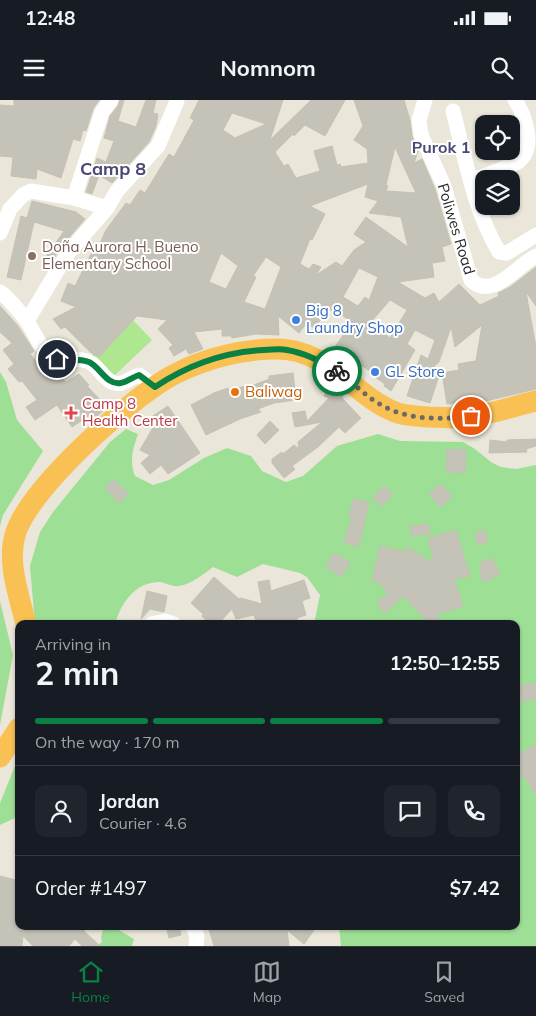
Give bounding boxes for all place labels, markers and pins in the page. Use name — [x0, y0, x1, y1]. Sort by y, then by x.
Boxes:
place label: Doña Aurora H. Bueno Elementary School — [42, 237, 199, 273]
marker: Doña Aurora H. Bueno Elementary School — [26, 250, 38, 262]
place label: Big 8 Laundry Shop — [306, 301, 403, 337]
marker: Big 8 Laundry Shop — [290, 314, 302, 326]
pin — [36, 338, 78, 380]
place label: GL Store — [385, 362, 445, 381]
marker: GL Store — [369, 366, 381, 378]
place label: Baliwag — [245, 382, 302, 401]
marker: Baliwag — [229, 386, 241, 398]
place label: Camp 8 Health Center — [82, 394, 178, 430]
pin — [450, 395, 492, 437]
marker: Camp 8 Health Center — [64, 406, 78, 420]

